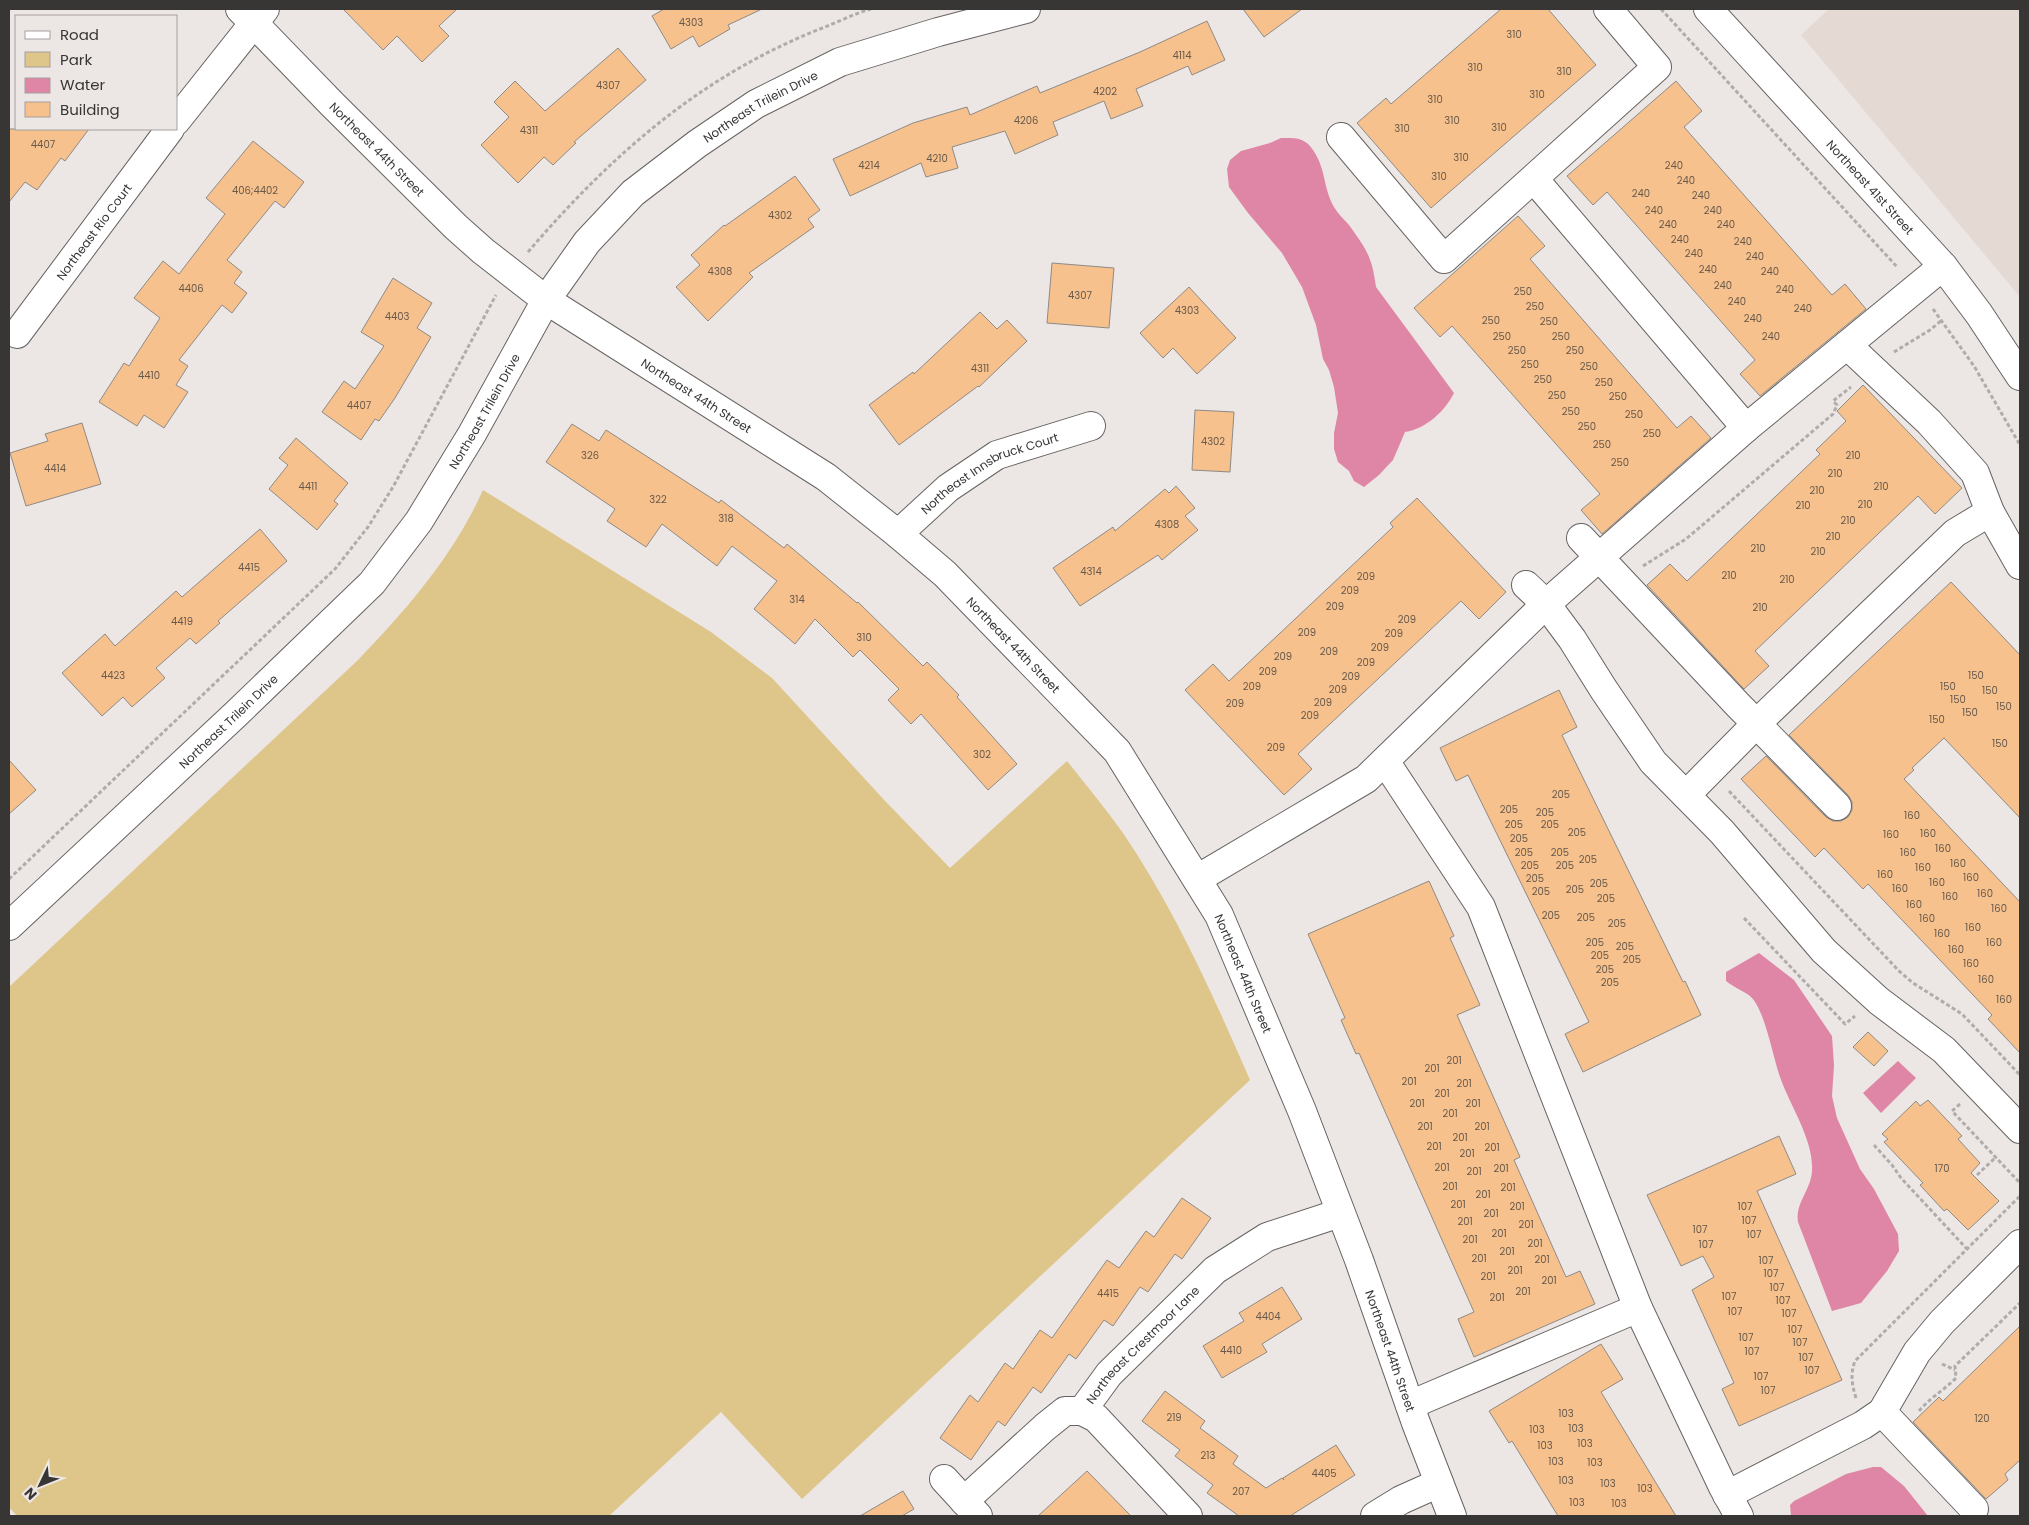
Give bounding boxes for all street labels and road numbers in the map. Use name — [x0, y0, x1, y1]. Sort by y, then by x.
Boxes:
street label: Northeast Trilein Drive — [699, 66, 821, 146]
street label: Northeast 44th Street — [326, 98, 429, 200]
street label: Northeast 41st Street — [1823, 136, 1918, 238]
street label: Northeast Rio Court — [52, 180, 135, 283]
street label: Northeast Trilein Drive — [444, 350, 523, 472]
street label: Northeast 44th Street — [638, 354, 755, 436]
street label: Northeast Innsbruck Court — [917, 428, 1060, 518]
street label: Northeast 44th Street — [963, 593, 1064, 696]
street label: Northeast Trilein Drive — [175, 670, 281, 772]
street label: Northeast 44th Street — [1211, 911, 1276, 1036]
street label: Northeast Crestmoor Lane — [1082, 1282, 1203, 1407]
street label: Northeast 44th Street — [1362, 1288, 1420, 1414]

